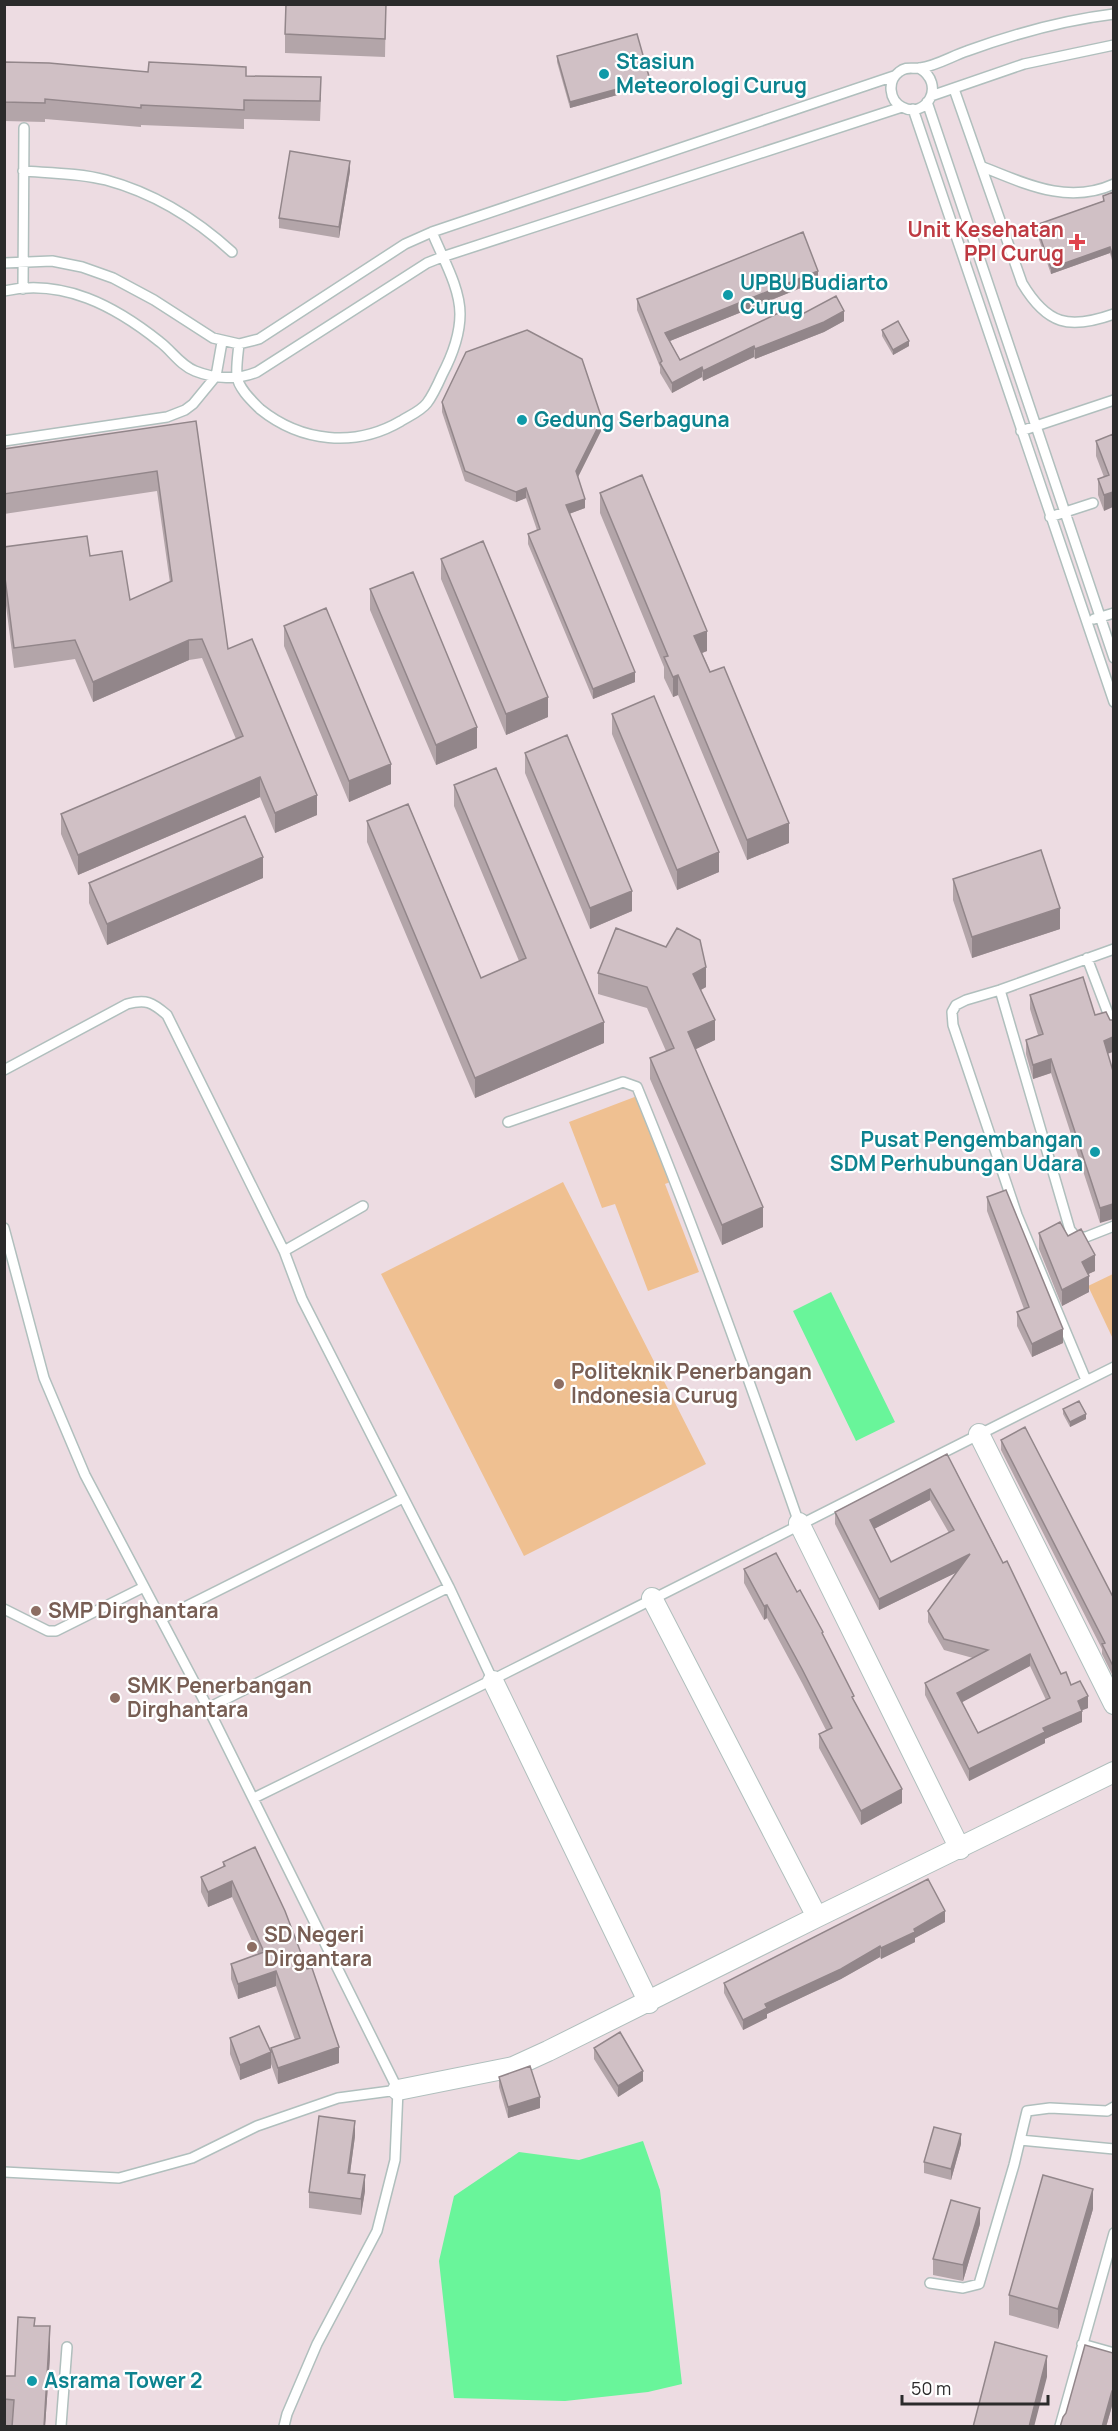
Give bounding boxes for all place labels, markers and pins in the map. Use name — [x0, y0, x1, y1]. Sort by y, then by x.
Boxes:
place label: Stasiun Meteorologi Curug — [616, 47, 807, 99]
marker: Stasiun Meteorologi Curug — [597, 67, 611, 81]
place label: Unit Kesehatan PPI Curug — [908, 215, 1064, 267]
marker: Unit Kesehatan PPI Curug — [1068, 233, 1086, 251]
place label: UPBU Budiarto Curug — [740, 268, 888, 320]
marker: UPBU Budiarto Curug — [721, 288, 735, 302]
place label: Gedung Serbaguna — [534, 405, 730, 433]
marker: Gedung Serbaguna — [515, 413, 529, 427]
place label: Pusat Pengembangan SDM Perhubungan Udara — [830, 1125, 1083, 1177]
marker: Pusat Pengembangan SDM Perhubungan Udara — [1088, 1145, 1102, 1159]
place label: Politeknik Penerbangan Indonesia Curug — [571, 1357, 812, 1409]
marker: Politeknik Penerbangan Indonesia Curug — [552, 1377, 566, 1391]
place label: SMP Dirghantara — [48, 1596, 219, 1624]
marker: SMP Dirghantara — [29, 1604, 43, 1618]
place label: SMK Penerbangan Dirghantara — [127, 1671, 312, 1723]
marker: SMK Penerbangan Dirghantara — [108, 1691, 122, 1705]
place label: SD Negeri Dirgantara — [264, 1920, 372, 1972]
marker: SD Negeri Dirgantara — [245, 1940, 259, 1954]
place label: Asrama Tower 2 — [44, 2366, 203, 2394]
marker: Asrama Tower 2 — [25, 2374, 39, 2388]

